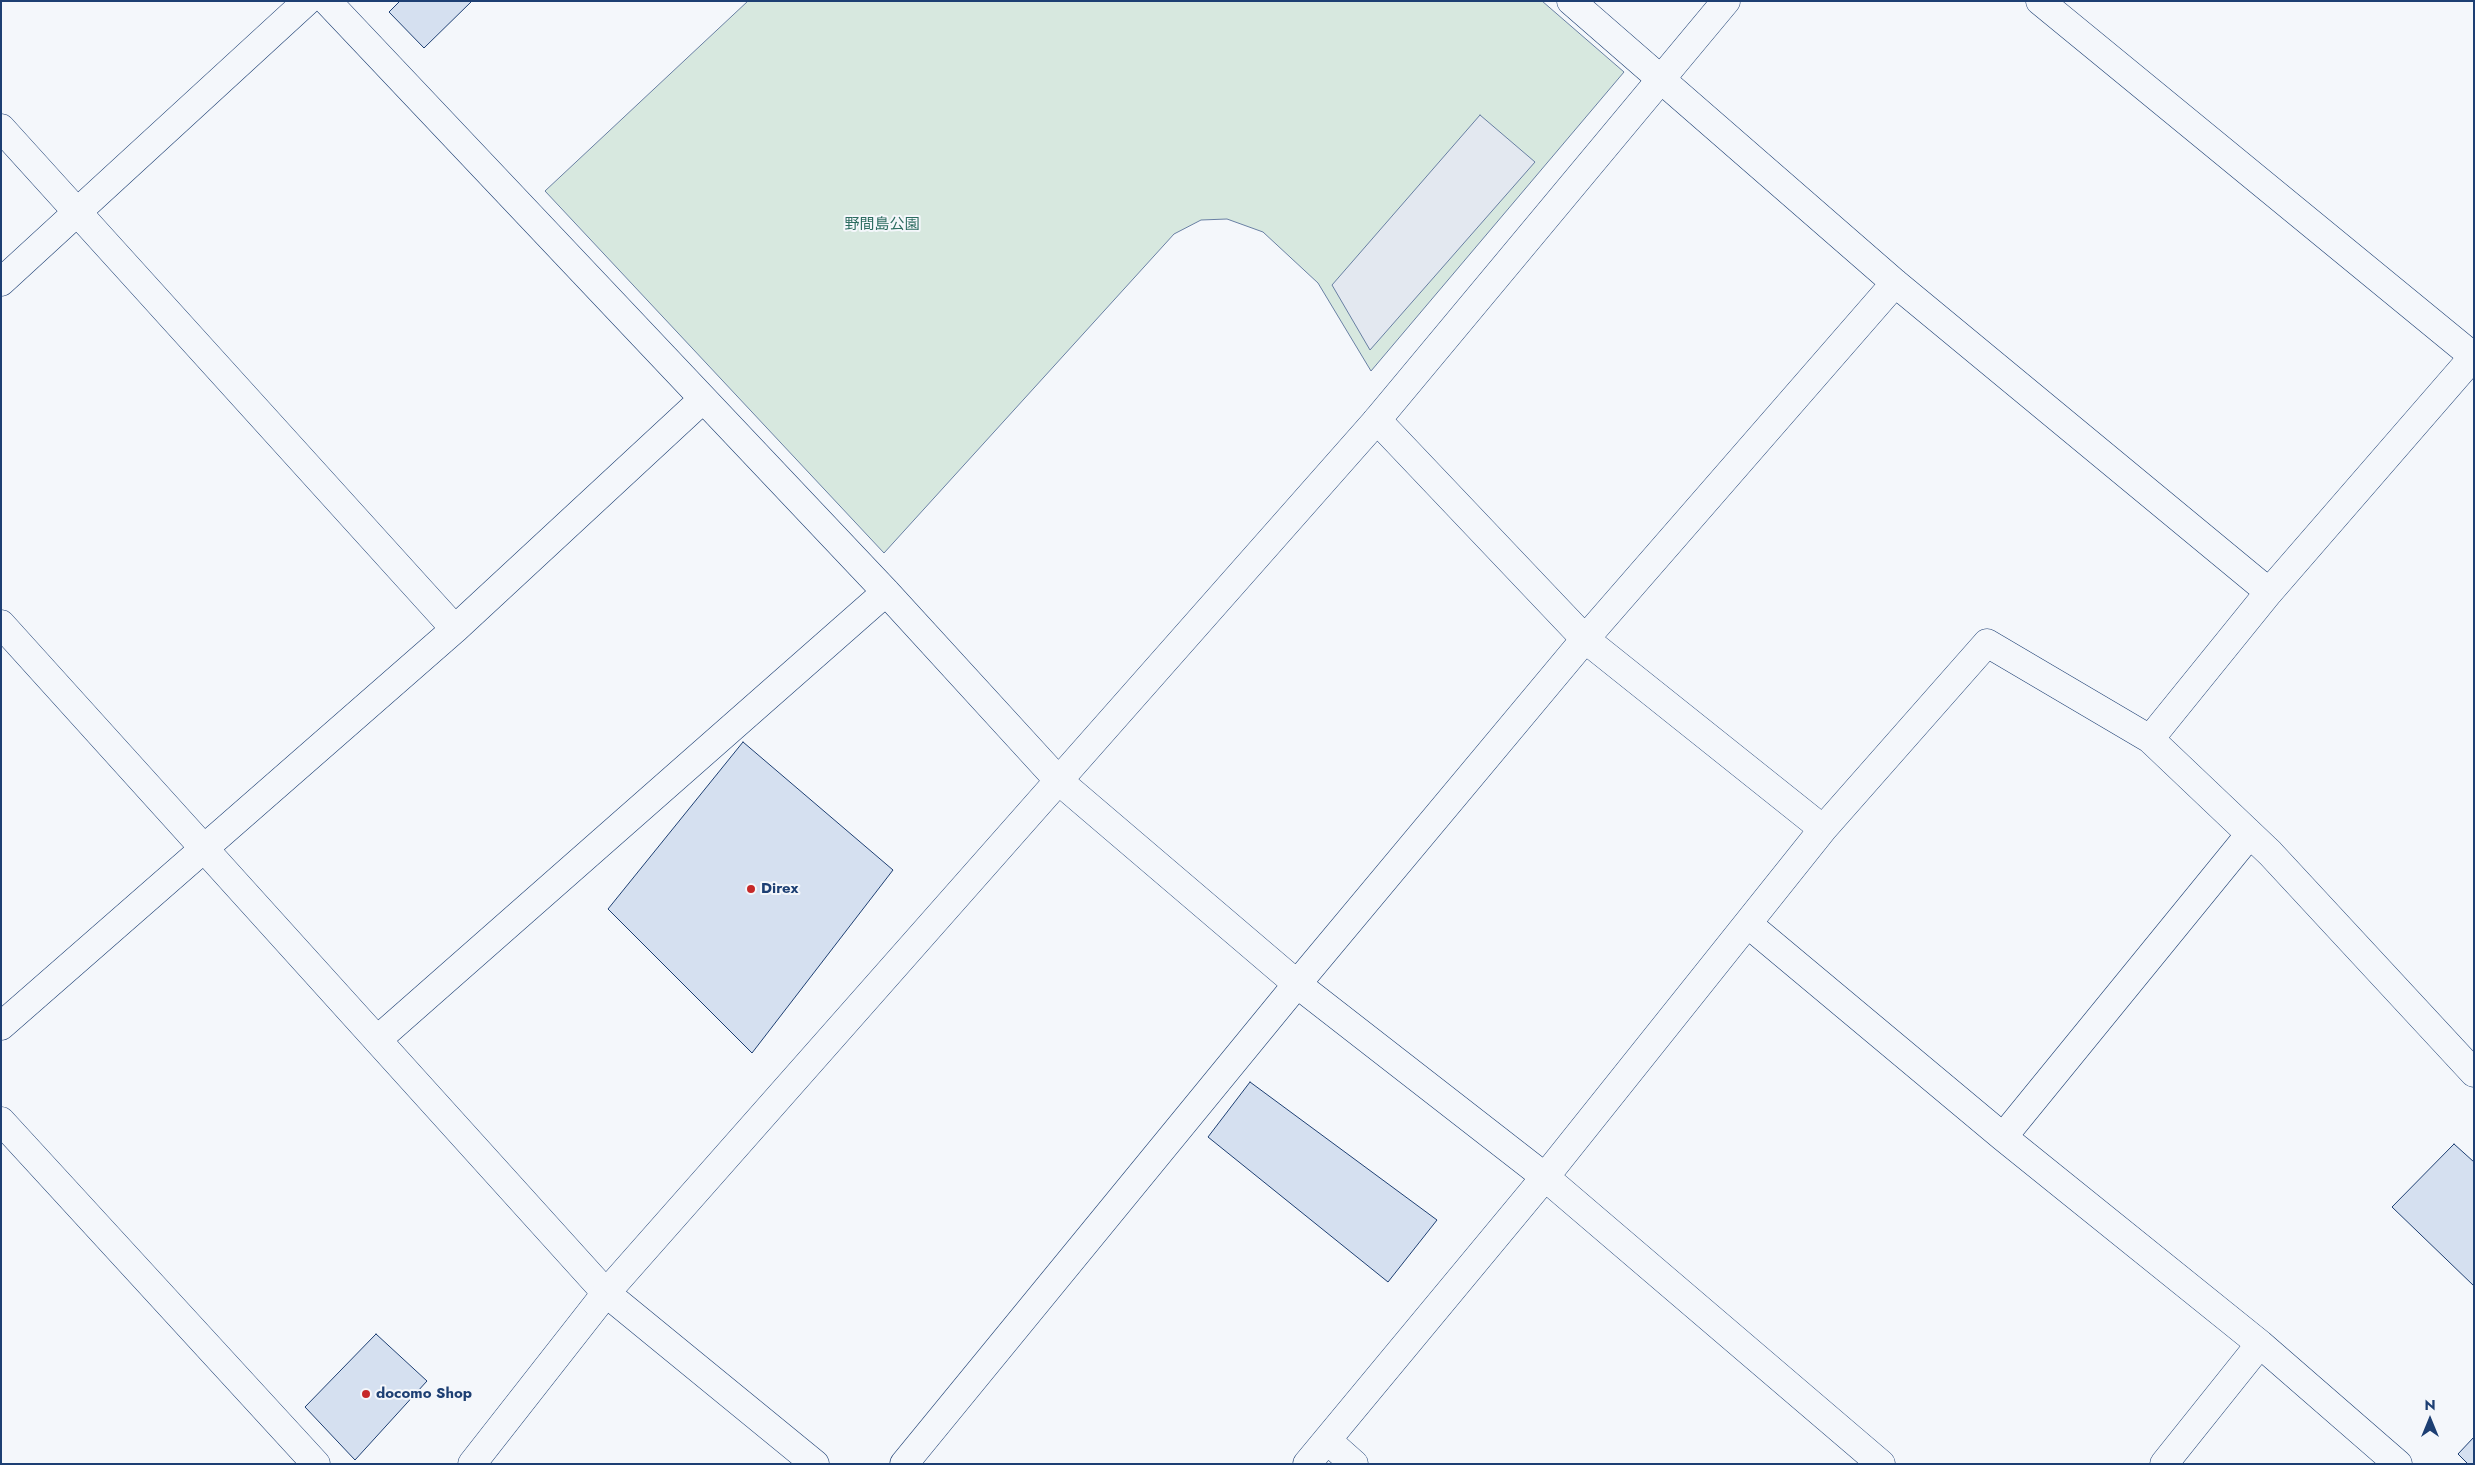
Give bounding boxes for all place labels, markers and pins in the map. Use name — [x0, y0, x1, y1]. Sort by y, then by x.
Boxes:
place label: Direx — [761, 880, 798, 898]
marker: Direx — [745, 883, 757, 895]
place label: docomo Shop — [376, 1385, 472, 1403]
marker: docomo Shop — [360, 1388, 372, 1400]

